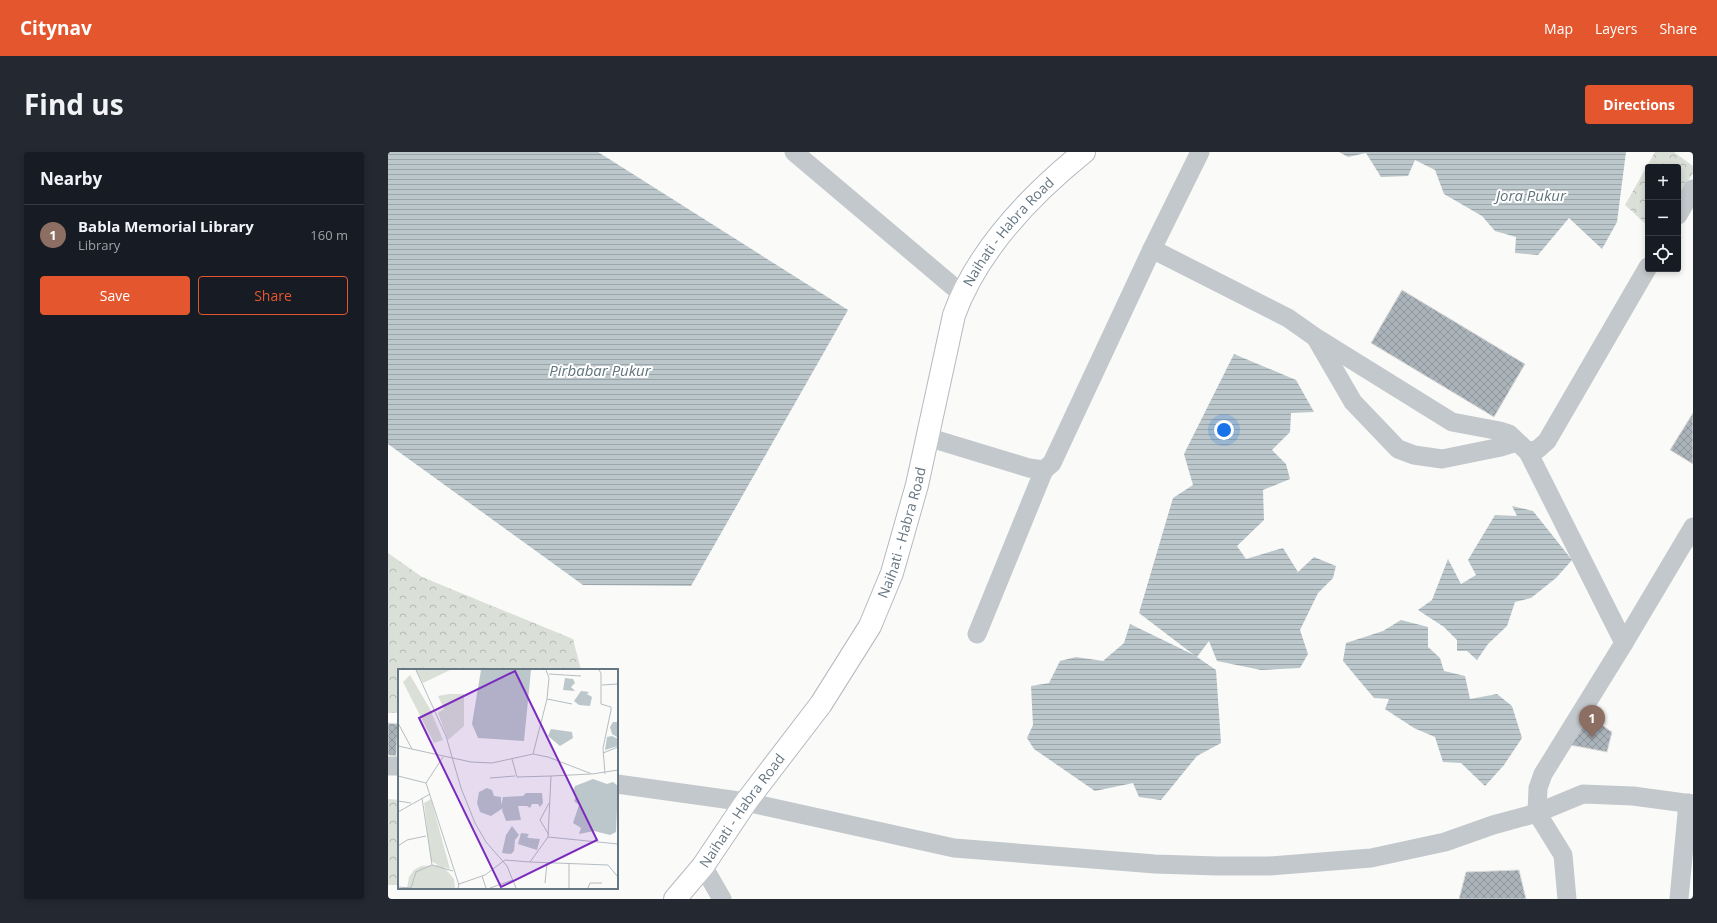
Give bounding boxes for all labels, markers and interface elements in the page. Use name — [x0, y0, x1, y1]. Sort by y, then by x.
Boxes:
text: Citynav — [20, 15, 92, 41]
text: Map — [1544, 19, 1573, 38]
text: Layers — [1595, 19, 1637, 38]
text: Share — [1659, 19, 1697, 38]
text: Find us — [24, 85, 124, 123]
button: Directions — [1585, 85, 1693, 124]
map controls — [1645, 164, 1681, 272]
button: + — [1645, 164, 1681, 200]
text: Nearby — [40, 167, 102, 190]
street label: Naihati - Habra Road — [958, 173, 1058, 290]
water label: Jora Pukur — [1493, 185, 1567, 205]
button: − — [1645, 200, 1681, 236]
text: Babla Memorial Library — [78, 216, 254, 236]
text: 1 — [49, 226, 57, 244]
text: 160 m — [310, 226, 348, 244]
text: Library — [78, 236, 120, 254]
button: locate — [1645, 236, 1681, 272]
button: Save — [40, 276, 190, 315]
button: Share — [198, 276, 348, 315]
water label: Pirbabar Pukur — [549, 360, 652, 380]
your location — [1214, 420, 1234, 440]
street label: Naihati - Habra Road — [873, 465, 930, 601]
inset map — [398, 669, 618, 889]
pin: 1 — [1579, 705, 1605, 738]
street label: Naihati - Habra Road — [695, 749, 789, 871]

